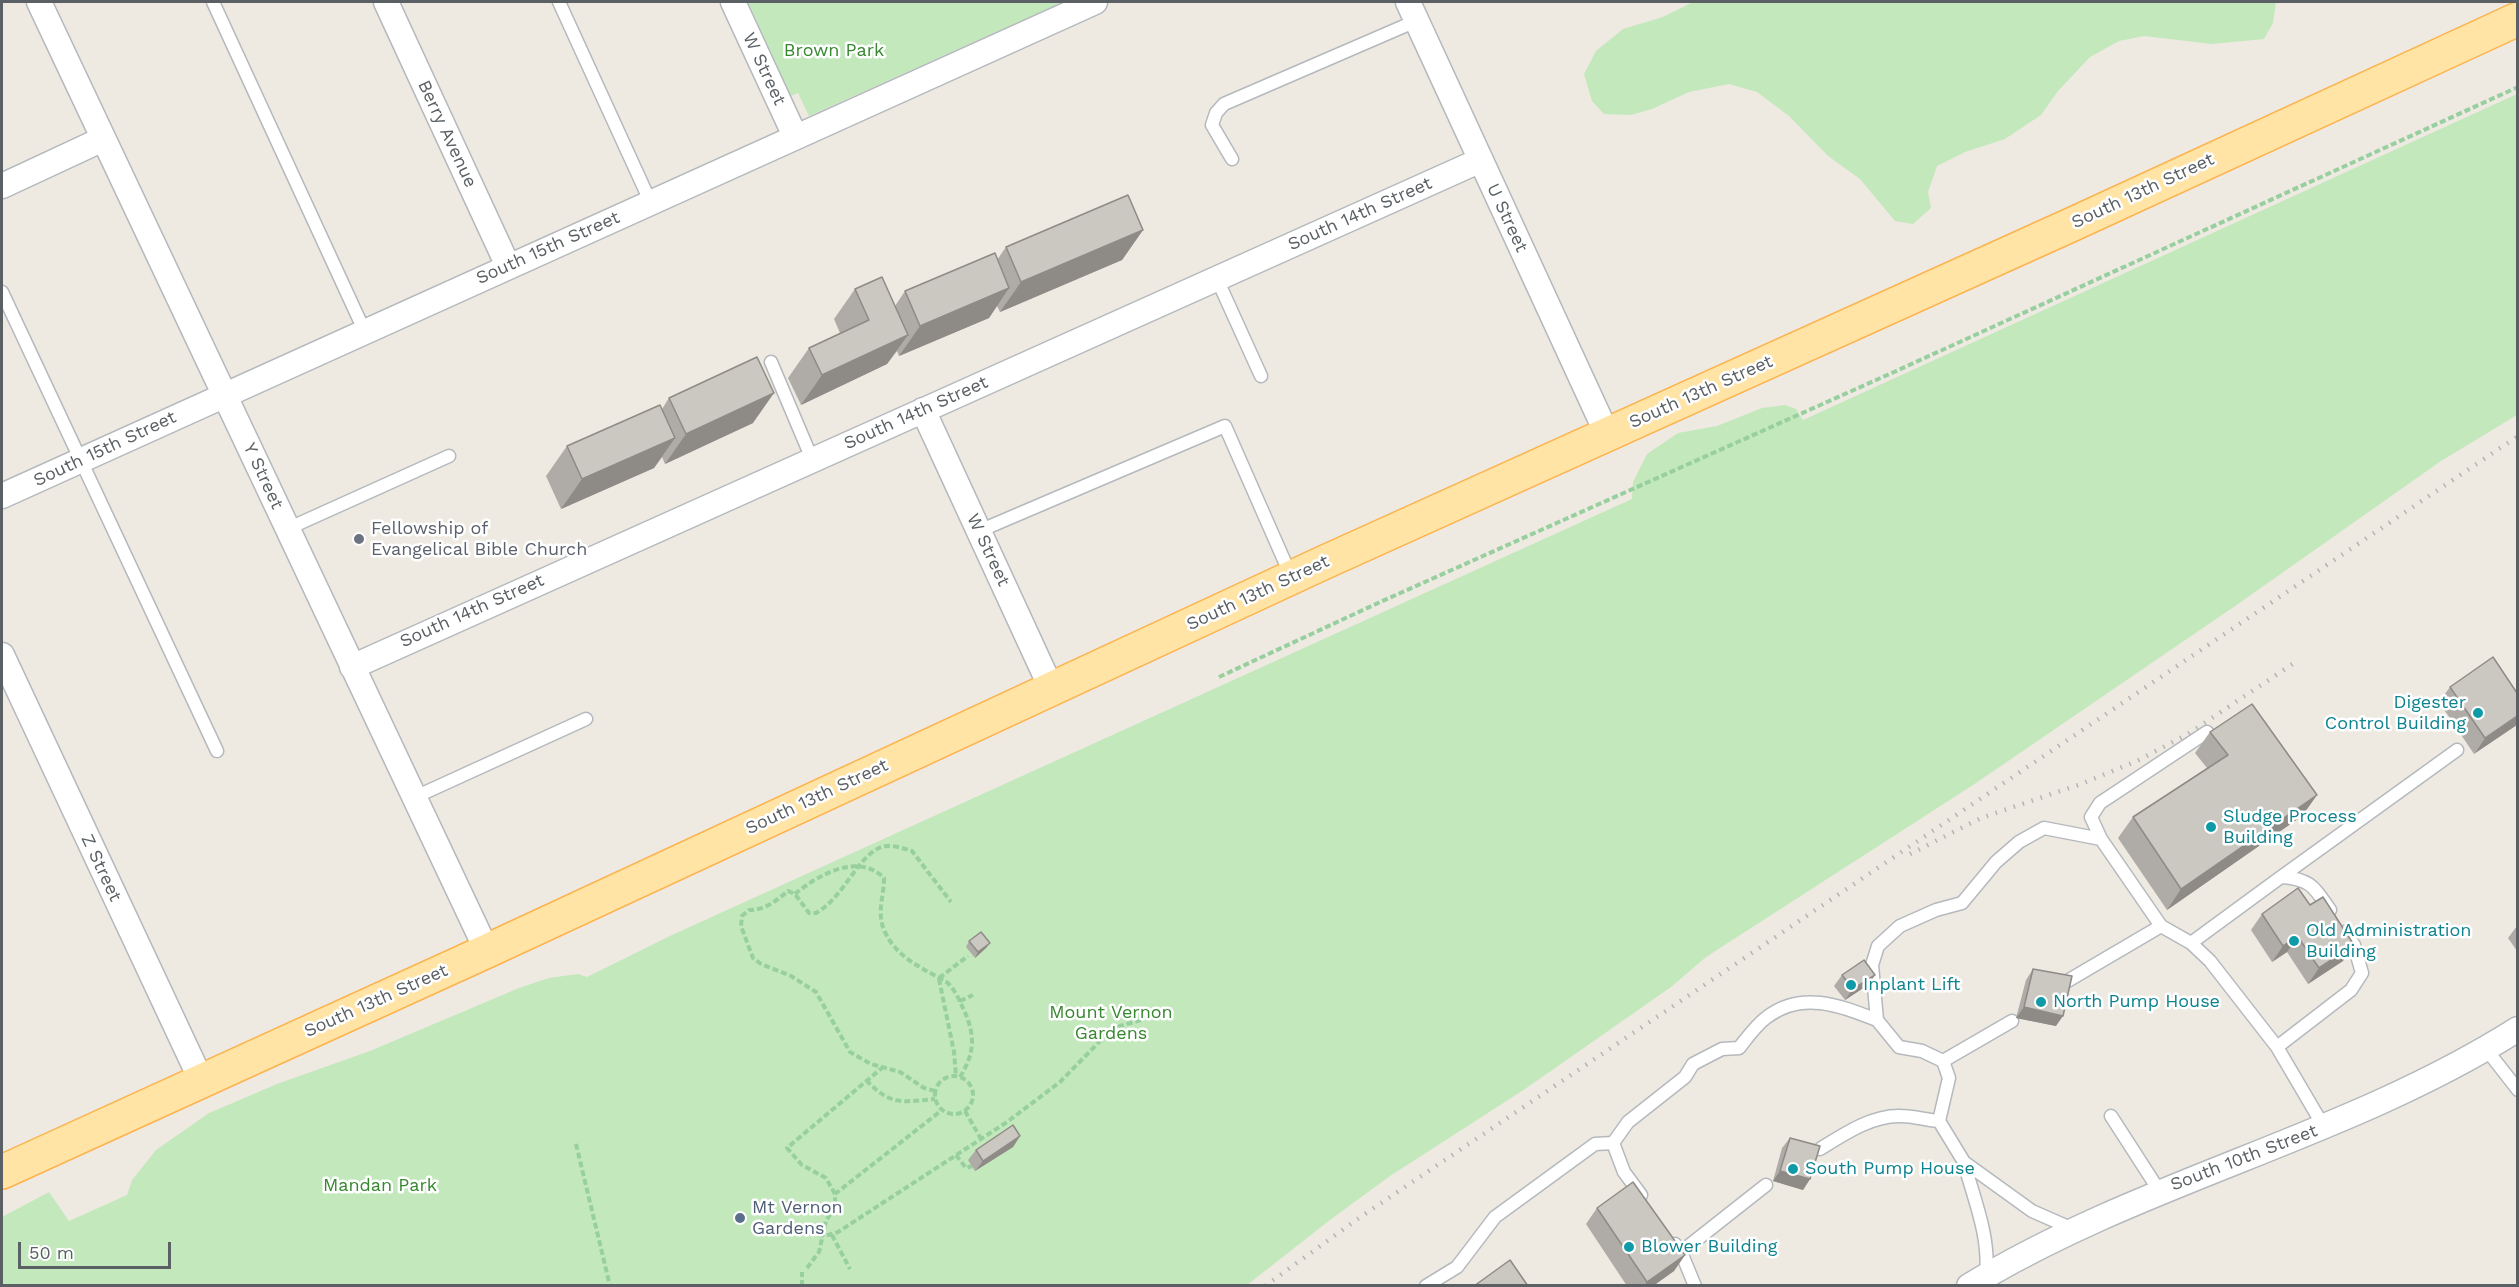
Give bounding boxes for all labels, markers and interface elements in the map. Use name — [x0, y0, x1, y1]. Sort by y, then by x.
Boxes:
street label: W Street — [738, 29, 790, 109]
park label: Brown Park — [784, 40, 884, 62]
street label: Berry Avenue — [413, 77, 481, 191]
street label: South 13th Street — [2068, 149, 2218, 233]
street label: South 14th Street — [1285, 173, 1435, 255]
street label: U Street — [1482, 180, 1532, 256]
street label: South 15th Street — [473, 207, 623, 289]
street label: South 13th Street — [1626, 351, 1776, 433]
street label: South 14th Street — [841, 372, 991, 454]
street label: South 15th Street — [30, 407, 180, 491]
street label: Y Street — [238, 439, 288, 513]
street label: W Street — [962, 510, 1014, 590]
place label: Fellowship of Evangelical Bible Church — [371, 518, 587, 560]
marker: Fellowship of Evangelical Bible Church — [352, 532, 366, 546]
street label: South 13th Street — [1183, 551, 1333, 635]
street label: South 14th Street — [397, 570, 547, 652]
place label: Digester Control Building — [2325, 692, 2466, 734]
marker: Digester Control Building — [2471, 706, 2485, 720]
street label: South 13th Street — [742, 755, 892, 839]
place label: Sludge Process Building — [2223, 806, 2357, 848]
marker: Sludge Process Building — [2204, 820, 2218, 834]
street label: Z Street — [76, 831, 126, 905]
place label: Old Administration Building — [2306, 920, 2471, 962]
marker: Old Administration Building — [2287, 934, 2301, 948]
street label: South 13th Street — [301, 960, 451, 1042]
place label: Inplant Lift — [1863, 974, 1960, 996]
marker: Inplant Lift — [1844, 978, 1858, 992]
place label: North Pump House — [2053, 991, 2220, 1013]
marker: North Pump House — [2034, 995, 2048, 1009]
park label: Mount Vernon Gardens — [1049, 1002, 1173, 1044]
street label: South 10th Street — [2168, 1120, 2320, 1196]
place label: South Pump House — [1805, 1158, 1975, 1180]
marker: South Pump House — [1786, 1162, 1800, 1176]
park label: Mandan Park — [323, 1175, 437, 1197]
place label: Mt Vernon Gardens — [752, 1197, 843, 1240]
marker: Mt Vernon Gardens — [733, 1211, 747, 1225]
scale bar — [21, 1230, 174, 1268]
place label: Blower Building — [1641, 1236, 1777, 1258]
marker: Blower Building — [1622, 1240, 1636, 1254]
text: 50 m — [29, 1242, 74, 1263]

